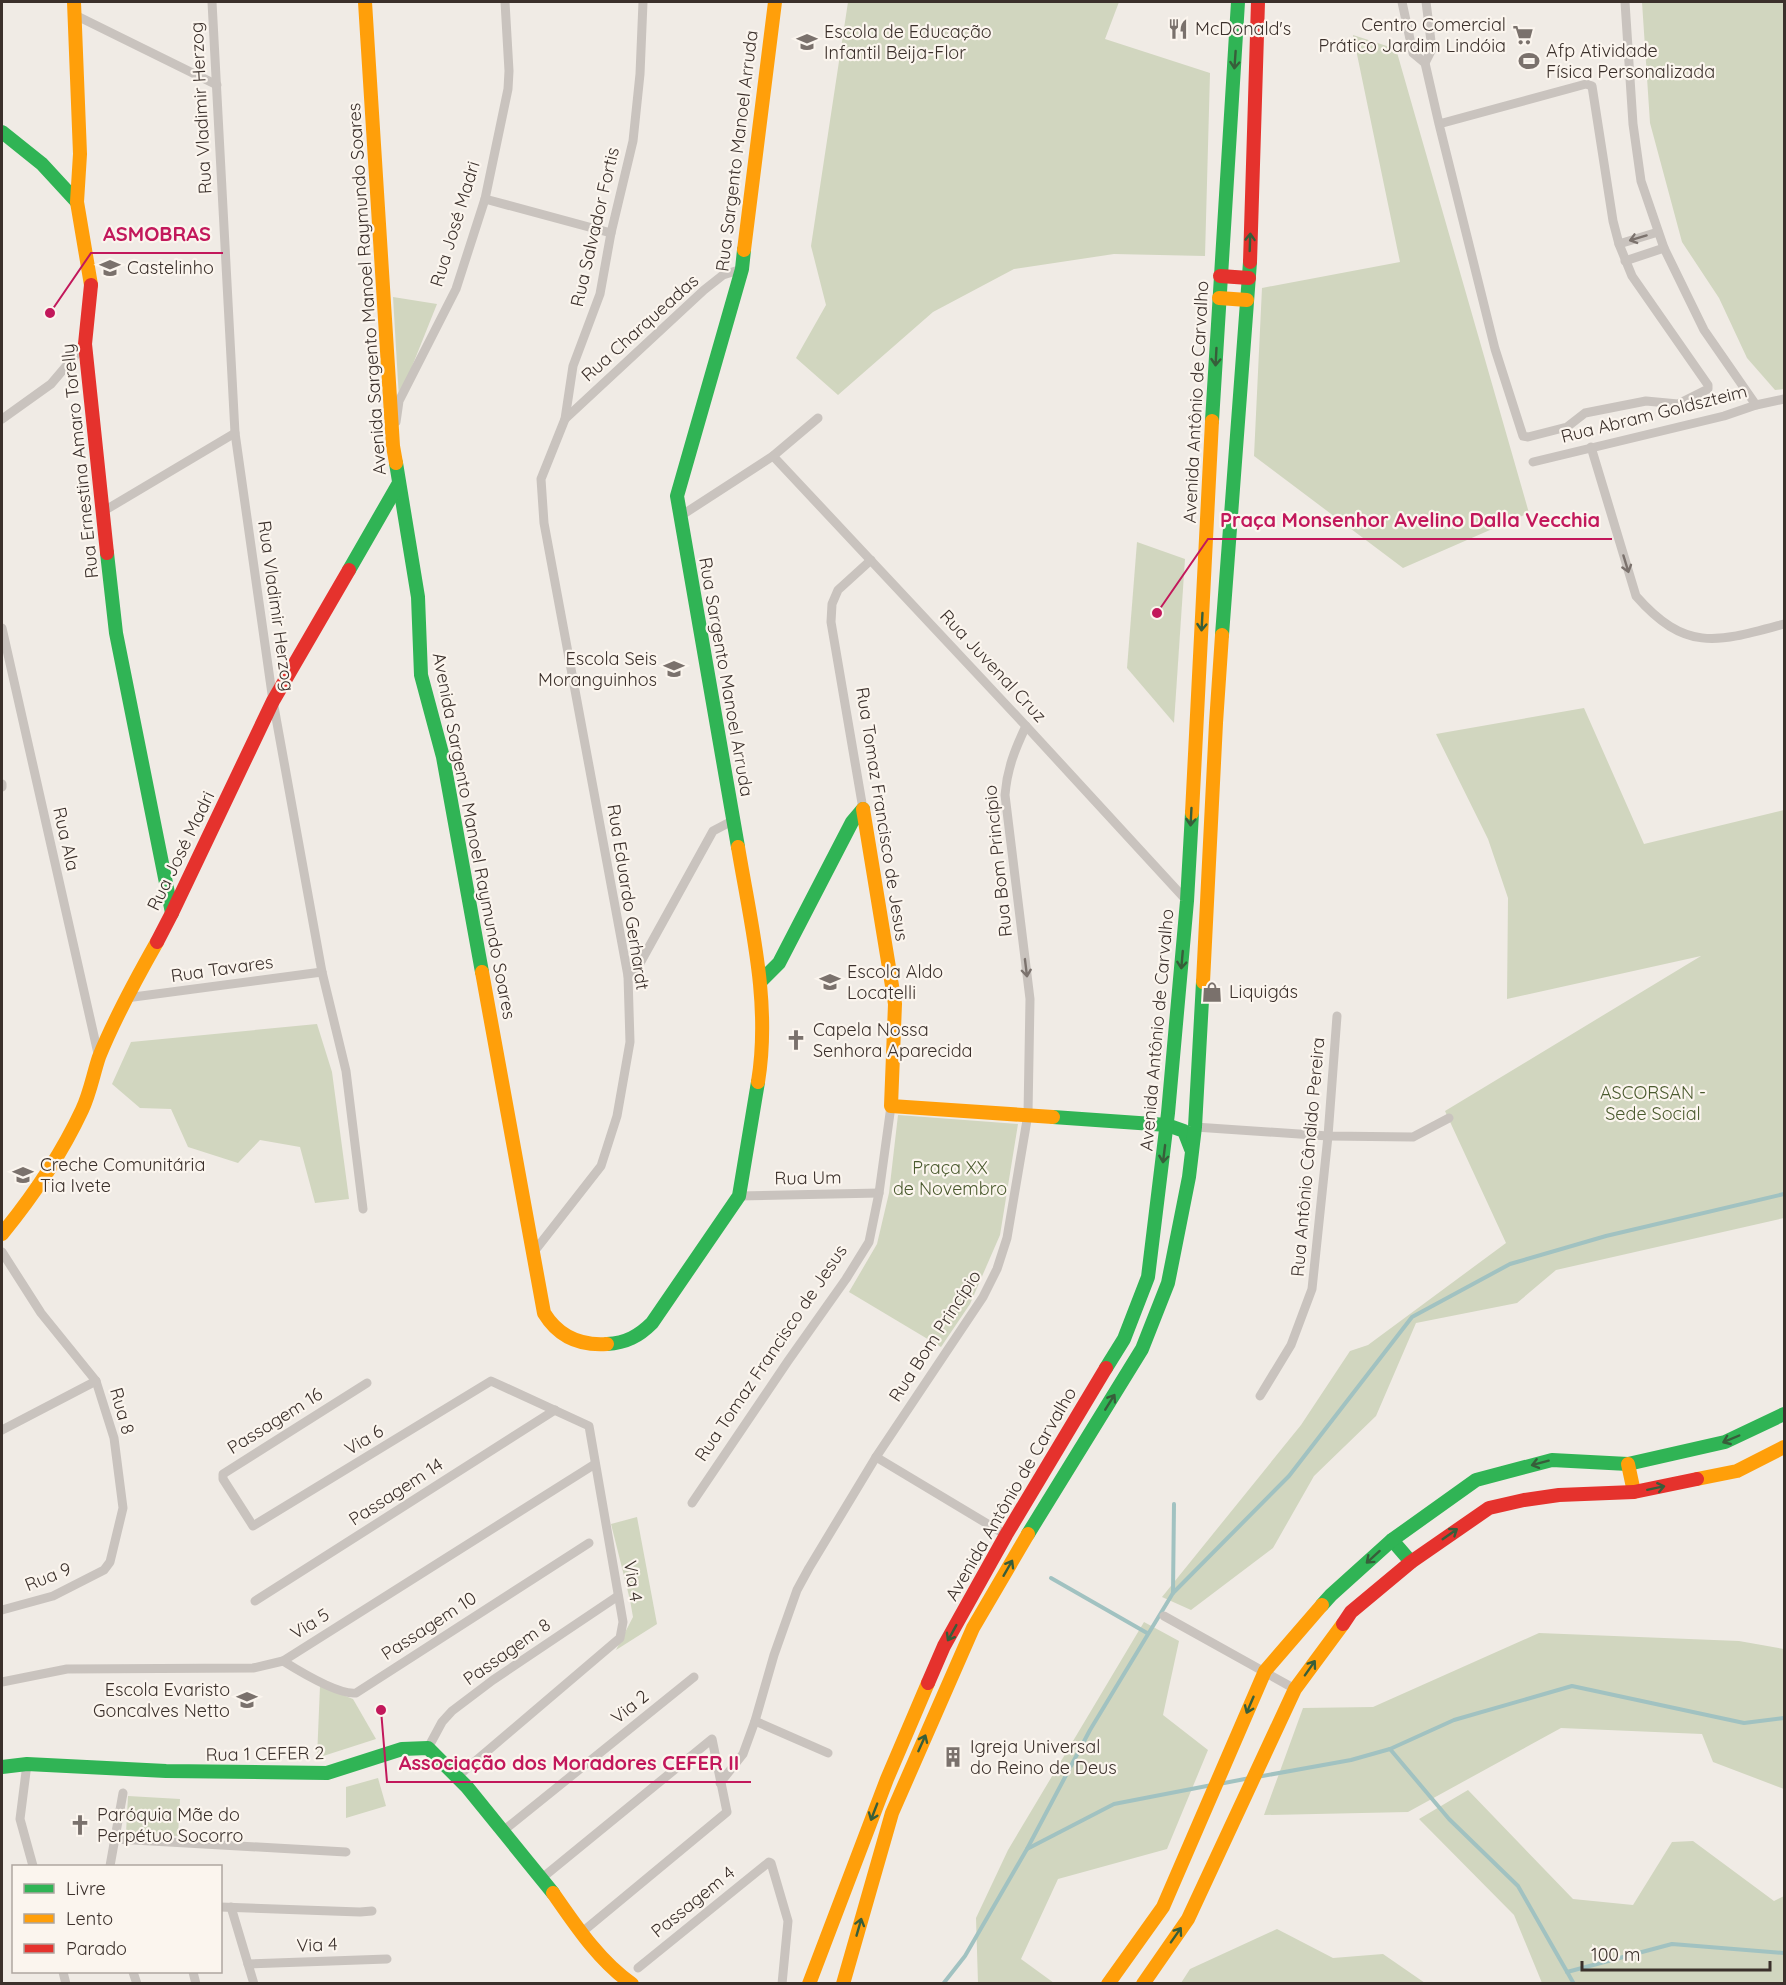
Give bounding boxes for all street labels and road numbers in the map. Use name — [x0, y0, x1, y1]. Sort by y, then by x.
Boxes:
street label: Rua Vladimir Herzog — [185, 21, 216, 195]
street label: Rua Sargento Manoel Arruda — [710, 29, 763, 273]
street label: Avenida Sargento Manoel Raymundo Soares — [342, 102, 391, 476]
street label: Rua Salvador Fortis — [565, 145, 624, 309]
street label: Rua José Madri — [425, 158, 485, 289]
street label: Rua Charqueadas — [576, 269, 703, 386]
street label: Avenida Antônio de Carvalho — [1178, 280, 1213, 524]
street label: Rua Ernestina Amaro Torelly — [56, 342, 103, 580]
street label: Rua Abram Goldszteim — [1558, 379, 1749, 448]
street label: Rua Vladimir Herzog — [253, 519, 300, 693]
street label: Rua Sargento Manoel Arruda — [694, 555, 759, 798]
street label: Rua Juvenal Cruz — [935, 604, 1052, 727]
street label: Avenida Sargento Manoel Raymundo Soares — [428, 651, 521, 1021]
street label: Rua Tomaz Francisco de Jesus — [851, 685, 914, 943]
street label: Rua Bom Princípio — [978, 784, 1017, 938]
street label: Rua José Madri — [142, 787, 219, 914]
street label: Rua Eduardo Gerhardt — [602, 802, 655, 992]
street label: Rua Ala — [48, 805, 85, 873]
street label: Avenida Antônio de Carvalho — [1134, 908, 1179, 1152]
street label: Rua Tavares — [169, 950, 275, 987]
street label: Rua Antônio Cândido Pereira — [1286, 1036, 1329, 1278]
street label: Rua Um — [774, 1165, 842, 1190]
street label: Rua Tomaz Francisco de Jesus — [689, 1240, 852, 1466]
street label: Rua Bom Princípio — [883, 1265, 986, 1406]
street label: Passagem 16 — [223, 1382, 327, 1459]
street label: Avenida Antônio de Carvalho — [940, 1383, 1081, 1605]
street label: Rua 8 — [105, 1385, 140, 1437]
street label: Via 6 — [340, 1419, 388, 1460]
street label: Passagem 14 — [344, 1453, 447, 1531]
street label: Rua 9 — [21, 1557, 74, 1596]
street label: Via 4 — [619, 1559, 648, 1603]
street label: Passagem 10 — [377, 1586, 481, 1665]
street label: Via 5 — [286, 1603, 333, 1644]
street label: Passagem 8 — [459, 1613, 555, 1690]
street label: Via 2 — [606, 1685, 653, 1729]
street label: Rua 1 CEFER 2 — [205, 1741, 325, 1766]
street label: Passagem 4 — [646, 1861, 739, 1942]
street label: Via 4 — [296, 1932, 338, 1957]

